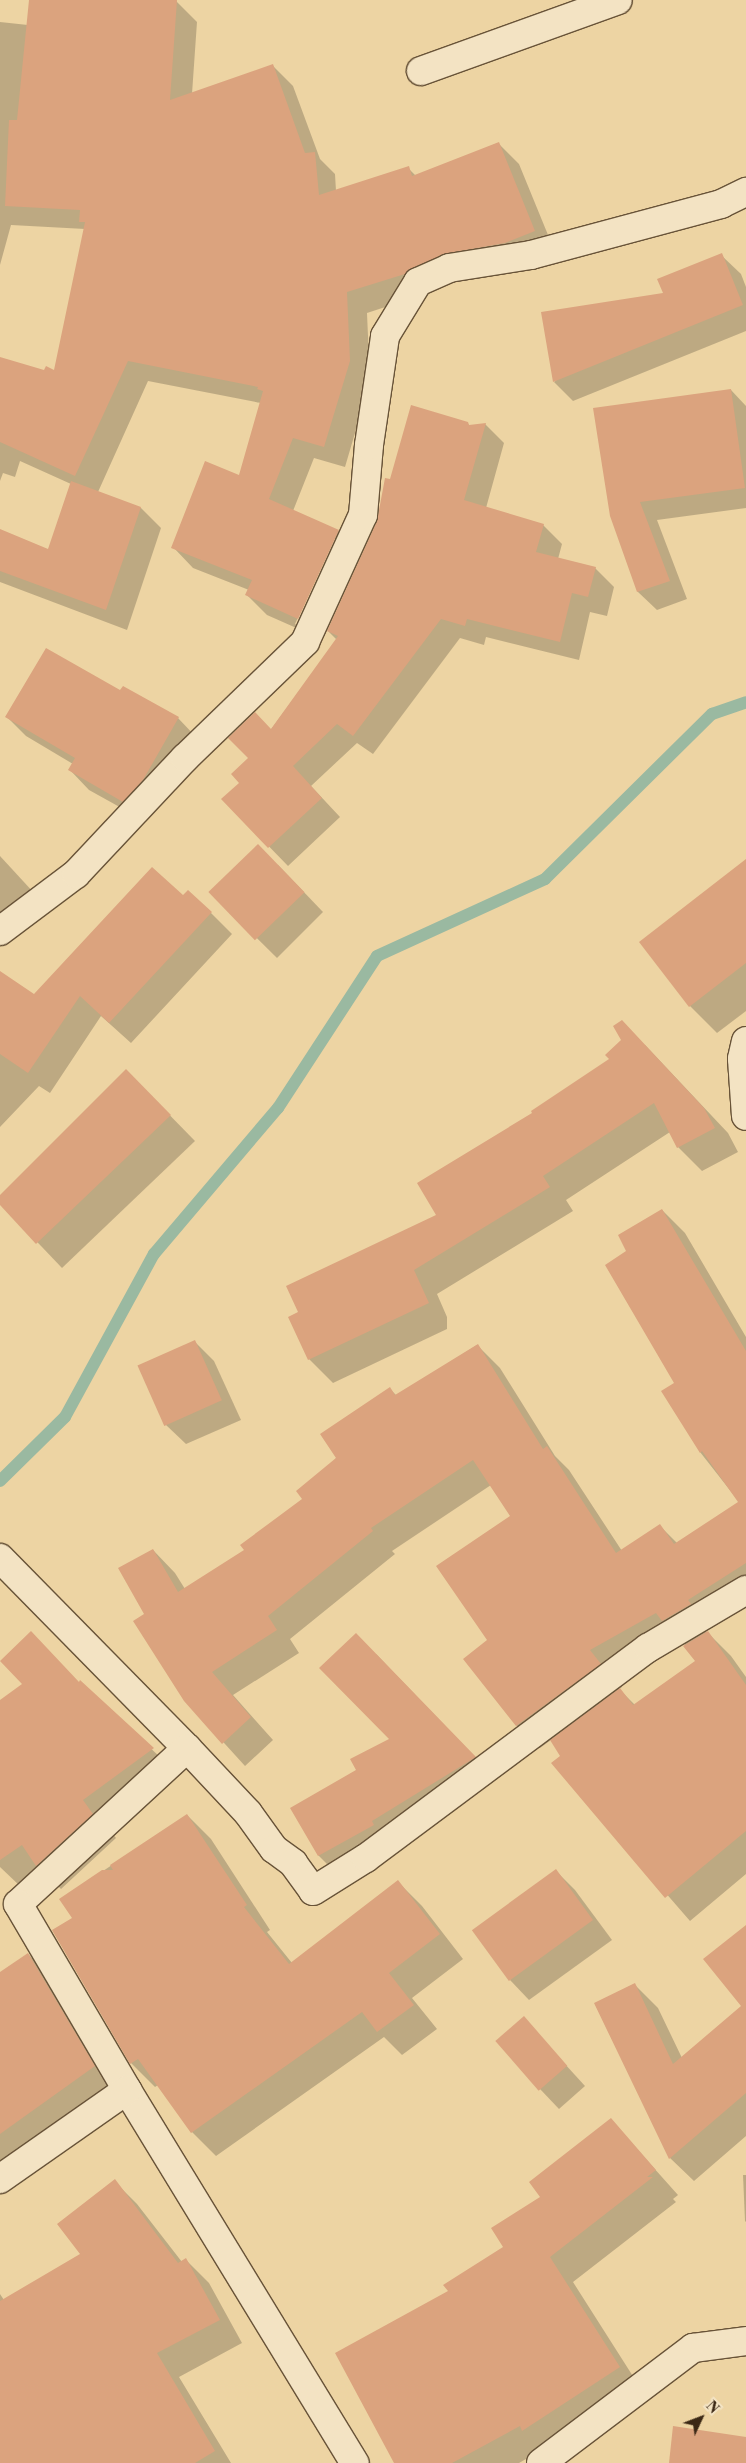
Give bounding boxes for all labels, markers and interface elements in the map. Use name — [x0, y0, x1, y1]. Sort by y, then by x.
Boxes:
north arrow — [676, 2393, 726, 2443]
text: N — [702, 2398, 722, 2418]

